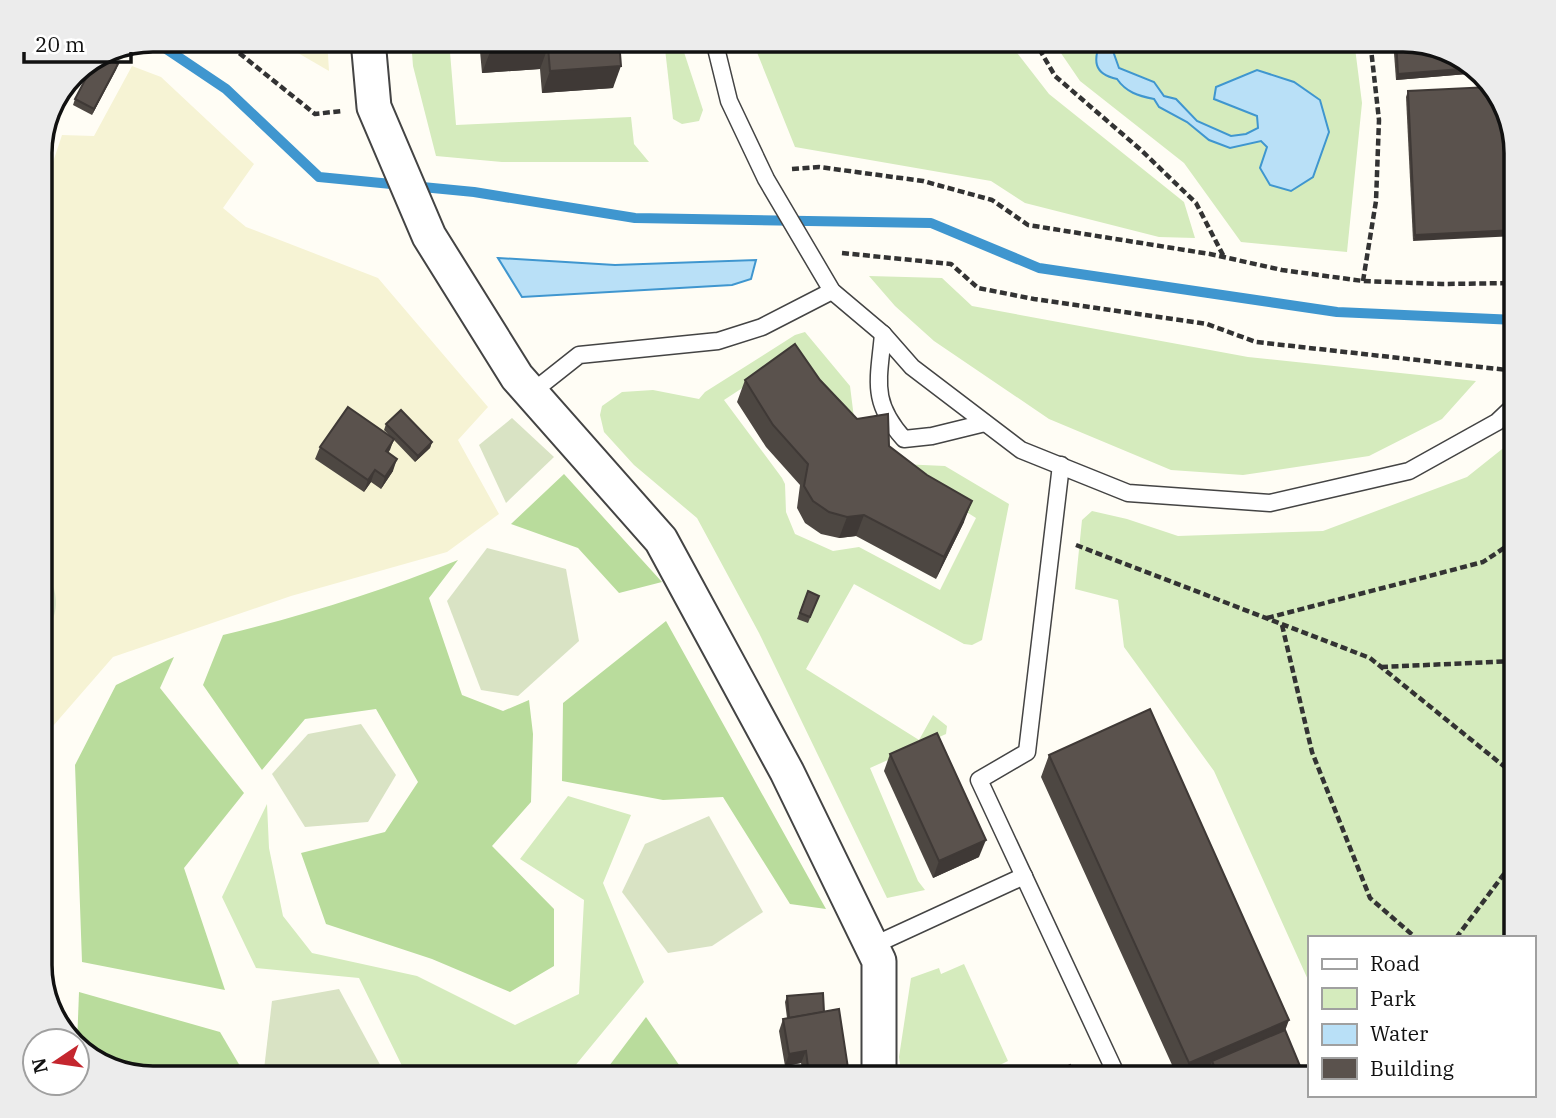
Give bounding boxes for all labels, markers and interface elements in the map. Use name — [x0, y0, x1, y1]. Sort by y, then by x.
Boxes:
scale bar — [24, 21, 131, 65]
text: 20 m — [35, 30, 85, 58]
legend — [1308, 936, 1535, 1097]
text: Road — [1370, 949, 1420, 977]
text: Park — [1370, 984, 1417, 1012]
text: Water — [1370, 1019, 1429, 1047]
north arrow — [21, 1027, 91, 1097]
text: Building — [1370, 1054, 1455, 1082]
text: N — [26, 1056, 53, 1076]

